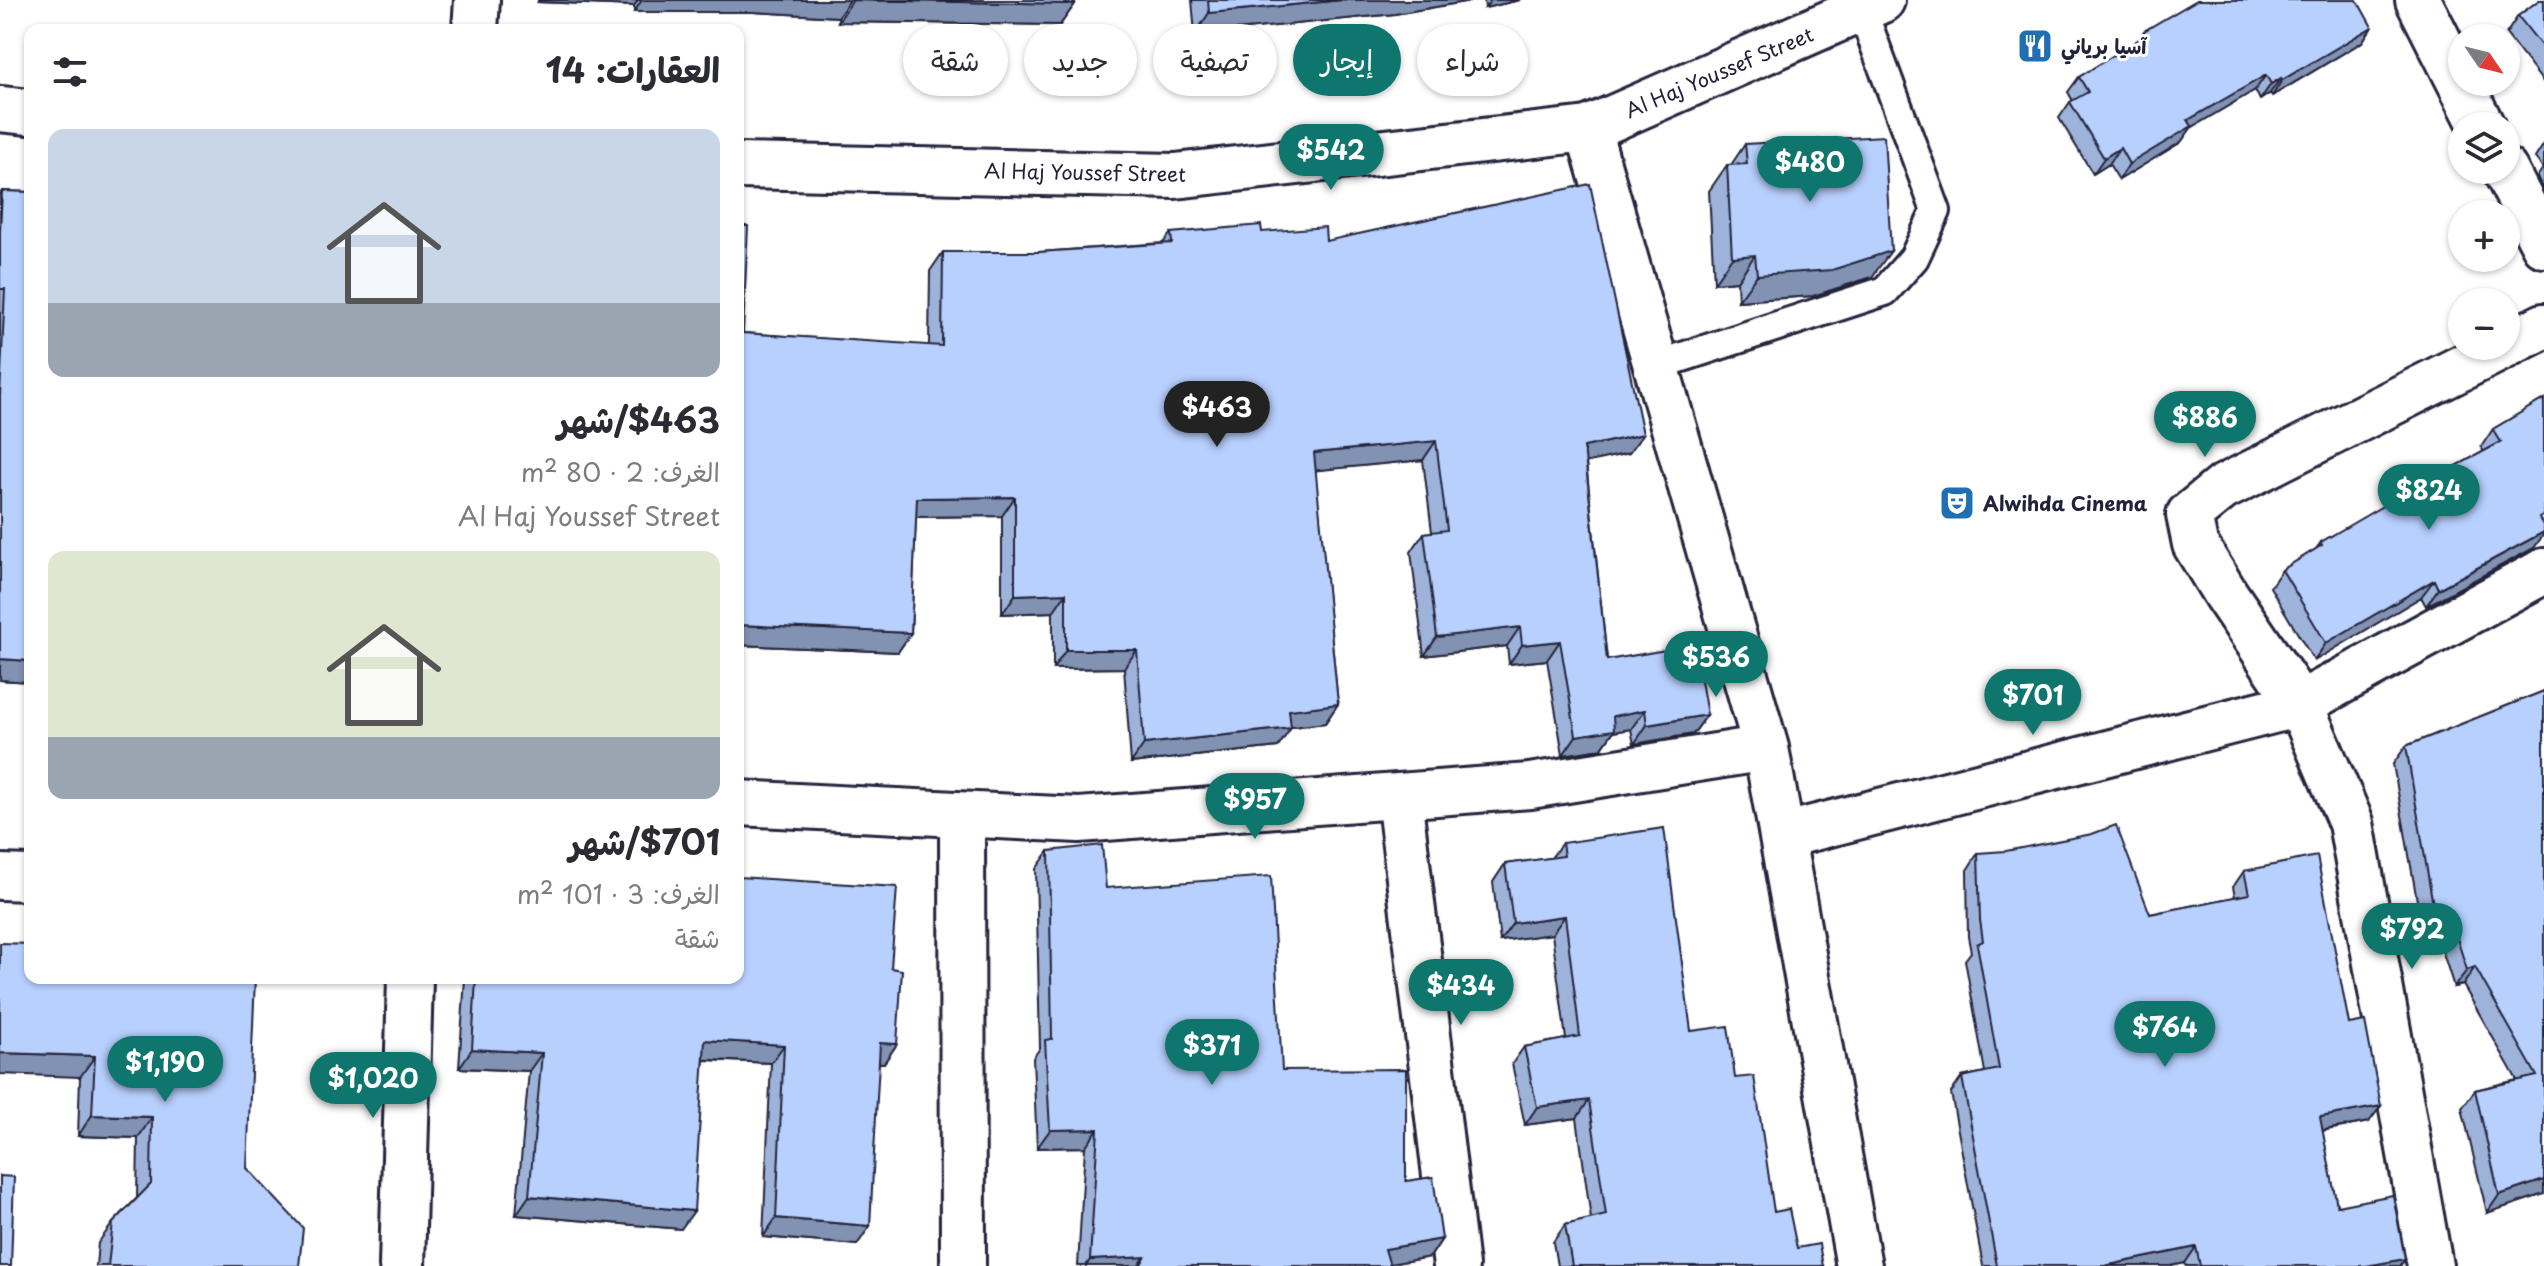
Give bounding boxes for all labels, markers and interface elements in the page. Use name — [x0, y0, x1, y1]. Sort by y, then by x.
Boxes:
street label: Al Haj Youssef Street — [1620, 19, 1818, 125]
chip: شقة — [903, 24, 1008, 96]
chip: جديد — [1024, 24, 1137, 96]
chip: تصفية — [1153, 24, 1277, 96]
chip: إيجار — [1293, 24, 1401, 96]
chip: شراء — [1417, 24, 1528, 96]
north arrow — [2448, 24, 2520, 96]
map controls — [2448, 24, 2520, 360]
restaurant icon: آسيا برياني — [2016, 27, 2054, 65]
place label: آسيا برياني — [2061, 31, 2148, 65]
text: العقارات: 14 — [546, 43, 720, 95]
icon: filters — [48, 50, 92, 94]
button: layers — [2448, 112, 2520, 184]
pin: $542 — [1284, 124, 1378, 192]
text: $542 — [1297, 130, 1365, 169]
pin: $480 — [1763, 136, 1857, 204]
text: $480 — [1775, 142, 1845, 181]
street label: Al Haj Youssef Street — [984, 155, 1186, 189]
icon: home — [312, 181, 456, 325]
button: + — [2448, 200, 2520, 272]
button: − — [2448, 288, 2520, 360]
pin: $463 — [1170, 381, 1264, 449]
text: $463 — [1182, 387, 1252, 426]
pin: $886 — [2158, 391, 2252, 459]
text: $463/شهر — [557, 393, 720, 445]
text: $886 — [2172, 397, 2238, 436]
text: الغرف: 2 · 80 m² — [521, 452, 720, 491]
pin: $824 — [2382, 464, 2476, 532]
text: $824 — [2396, 470, 2462, 509]
theatre icon: Alwihda Cinema — [1938, 484, 1976, 522]
place label: Alwihda Cinema — [1983, 488, 2148, 518]
text: Al Haj Youssef Street — [458, 496, 720, 535]
icon: home — [312, 603, 456, 747]
pin: $536 — [1669, 631, 1763, 699]
text: $536 — [1682, 637, 1750, 676]
pin: $701 — [1986, 669, 2080, 737]
text: $701 — [2002, 675, 2064, 714]
pin: $957 — [1208, 773, 1302, 841]
text: $957 — [1223, 779, 1287, 818]
text: $701/شهر — [569, 815, 720, 867]
text: الغرف: 3 · 101 m² — [517, 874, 720, 913]
pin: $792 — [2365, 903, 2459, 971]
text: $792 — [2380, 909, 2444, 948]
text: شقة — [675, 918, 720, 957]
pin: $434 — [1414, 959, 1508, 1027]
text: $434 — [1427, 965, 1495, 1004]
pin: $764 — [2118, 1001, 2212, 1069]
text: $764 — [2132, 1007, 2198, 1046]
pin: $371 — [1165, 1019, 1259, 1087]
text: $371 — [1183, 1025, 1241, 1064]
pin: $1,190 — [100, 1036, 230, 1104]
text: $1,190 — [125, 1042, 205, 1081]
pin: $1,020 — [308, 1052, 438, 1120]
text: $1,020 — [328, 1058, 418, 1097]

